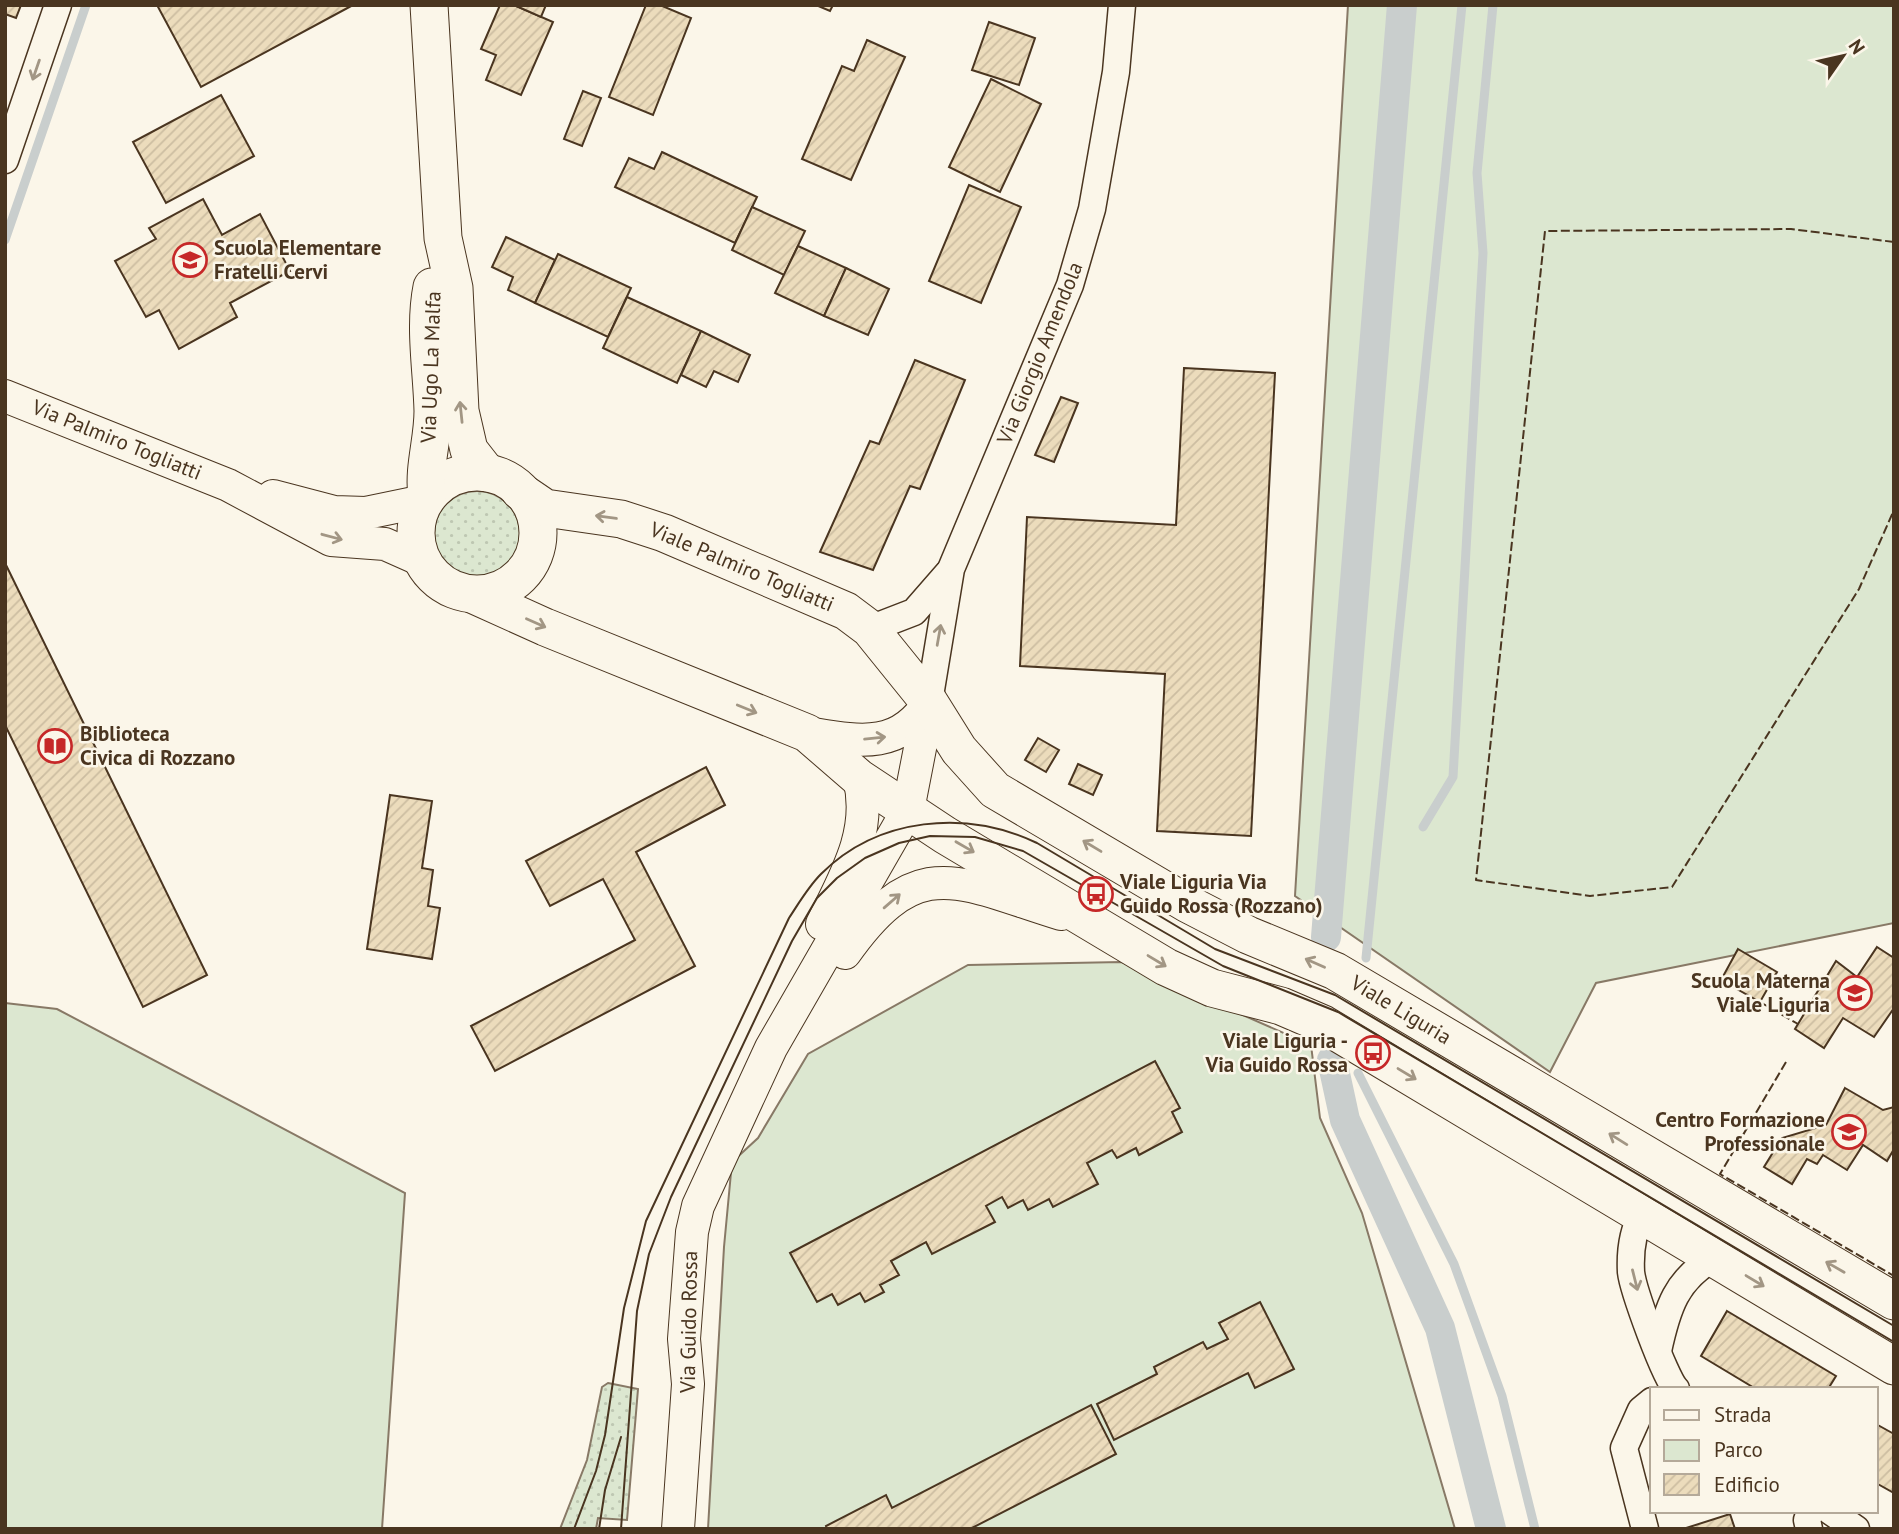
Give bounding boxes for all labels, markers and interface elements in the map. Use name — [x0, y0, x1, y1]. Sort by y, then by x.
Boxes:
north arrow — [1808, 21, 1878, 91]
text: N — [1844, 35, 1871, 58]
one-way arrow — [29, 58, 41, 80]
place label: Scuola Elementare Fratelli Cervi — [214, 234, 381, 285]
school or university icon: Scuola Elementare Fratelli Cervi — [171, 241, 209, 279]
street label: Via Giorgio Amendola — [990, 258, 1088, 449]
street label: Via Ugo La Malfa — [414, 290, 447, 444]
street label: Via Palmiro Togliatti — [27, 393, 206, 486]
one-way arrow — [454, 401, 467, 424]
one-way arrow — [595, 510, 618, 523]
street label: Viale Palmiro Togliatti — [645, 515, 838, 618]
one-way arrow — [320, 532, 342, 545]
one-way arrow — [525, 617, 546, 630]
one-way arrow — [933, 624, 946, 647]
one-way arrow — [736, 703, 757, 716]
place label: Biblioteca Civica di Rozzano — [80, 720, 235, 771]
library icon: Biblioteca Civica di Rozzano — [36, 727, 74, 765]
one-way arrow — [863, 731, 886, 744]
one-way arrow — [1083, 839, 1103, 853]
one-way arrow — [955, 840, 975, 854]
place label: Viale Liguria Via Guido Rossa (Rozzano) — [1119, 868, 1323, 919]
bus stop icon: Viale Liguria Via Guido Rossa (Rozzano) — [1077, 875, 1115, 913]
one-way arrow — [883, 893, 901, 909]
one-way arrow — [1146, 954, 1166, 968]
one-way arrow — [1305, 956, 1327, 969]
place label: Scuola Materna Viale Liguria — [1691, 967, 1830, 1018]
street label: Viale Liguria — [1345, 968, 1456, 1050]
school or university icon: Scuola Materna Viale Liguria — [1836, 974, 1874, 1012]
place label: Viale Liguria - Via Guido Rossa — [1205, 1027, 1348, 1078]
bus stop icon: Viale Liguria - Via Guido Rossa — [1354, 1034, 1392, 1072]
one-way arrow — [1397, 1067, 1417, 1081]
place label: Centro Formazione Professionale — [1655, 1106, 1825, 1157]
school or university icon: Centro Formazione Professionale — [1830, 1113, 1868, 1151]
one-way arrow — [1608, 1131, 1628, 1145]
street label: Via Guido Rossa — [674, 1251, 703, 1394]
one-way arrow — [1825, 1260, 1845, 1274]
one-way arrow — [1628, 1268, 1642, 1291]
one-way arrow — [1744, 1274, 1764, 1288]
legend — [1650, 1387, 1878, 1513]
text: Strada — [1714, 1401, 1772, 1428]
text: Parco — [1714, 1436, 1763, 1463]
text: Edificio — [1714, 1471, 1780, 1498]

